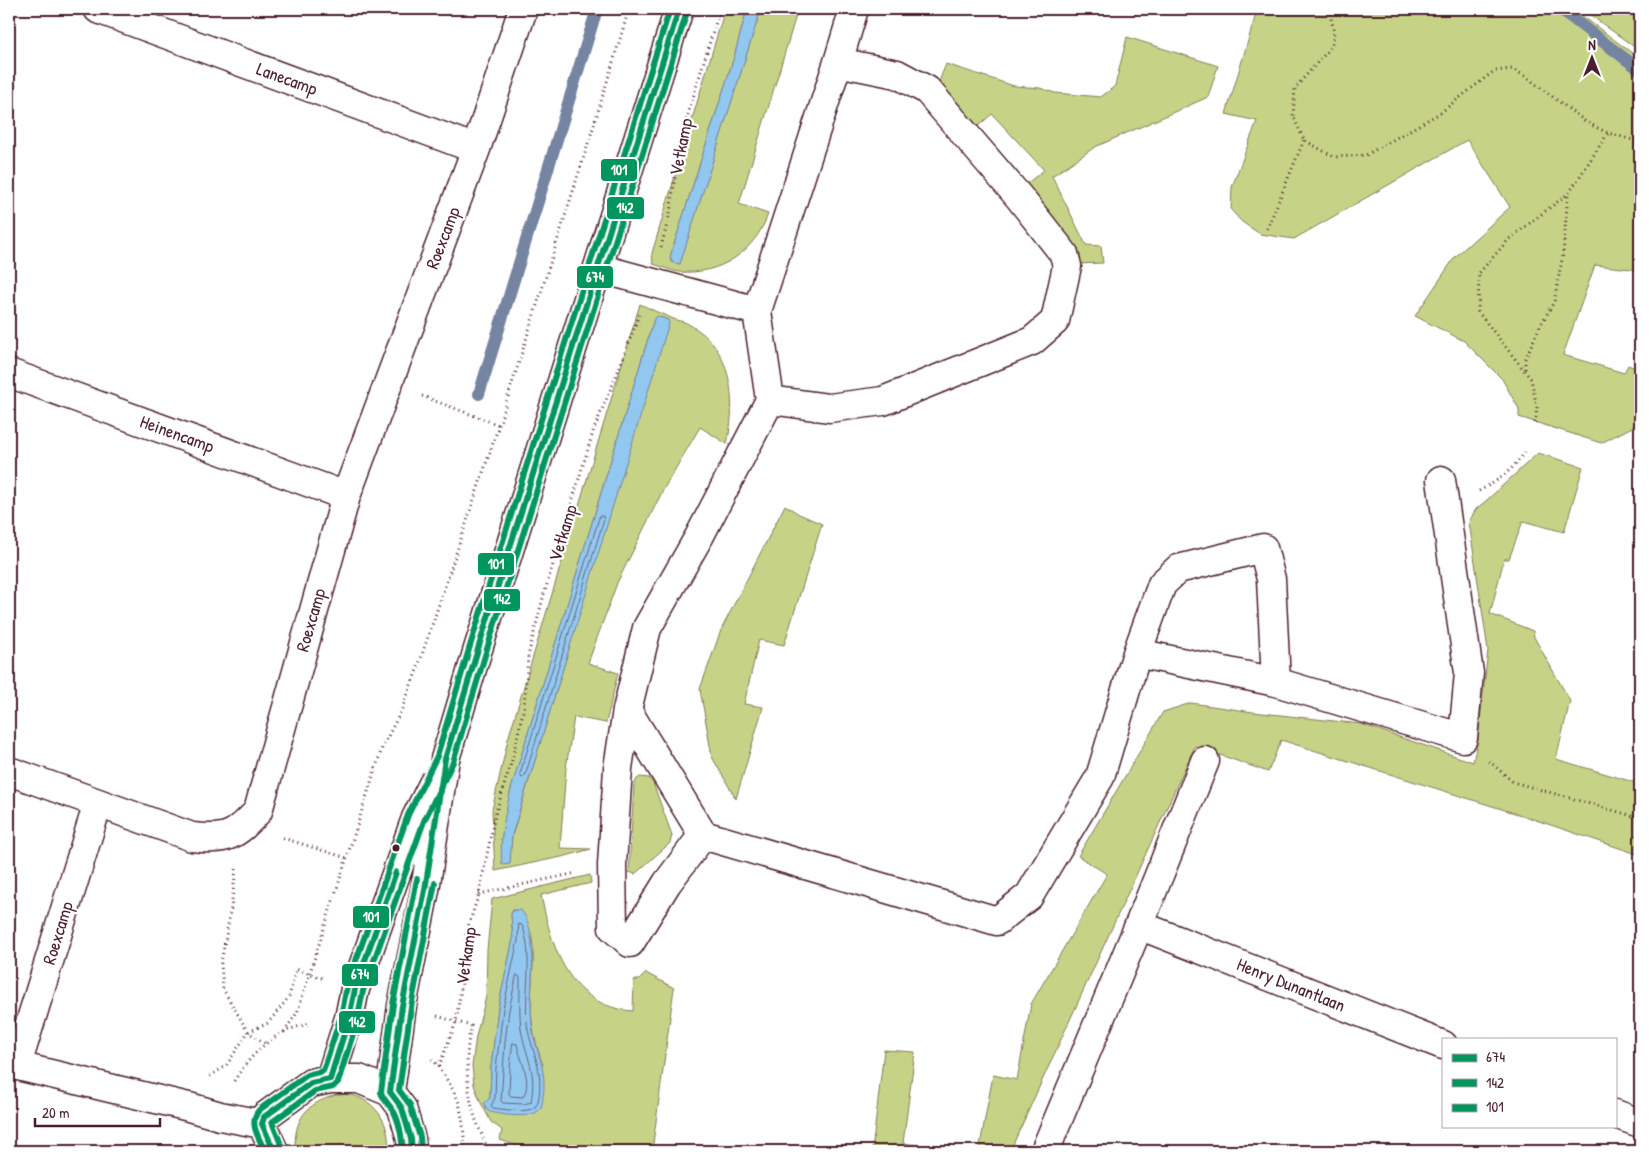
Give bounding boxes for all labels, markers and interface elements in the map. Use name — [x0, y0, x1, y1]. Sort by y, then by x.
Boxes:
north arrow — [1566, 32, 1616, 82]
text: N — [1588, 35, 1596, 54]
street label: Lanecamp — [253, 56, 321, 101]
street label: Vetkamp — [663, 116, 698, 178]
line badge: 101 — [600, 158, 638, 182]
text: 101 — [611, 160, 627, 179]
line badge: 142 — [606, 196, 645, 220]
text: 142 — [617, 198, 634, 217]
street label: Roexcamp — [419, 203, 466, 272]
line badge: 674 — [576, 265, 614, 289]
text: 674 — [586, 267, 605, 286]
street label: Heinencamp — [137, 409, 218, 459]
street label: Vetkamp — [542, 501, 583, 564]
line badge: 101 — [477, 552, 515, 576]
text: 101 — [488, 554, 504, 573]
street label: Roexcamp — [290, 585, 332, 654]
line badge: 142 — [483, 588, 521, 612]
text: 142 — [494, 589, 511, 608]
unlabelled marker — [391, 843, 401, 853]
street label: Roexcamp — [36, 898, 79, 967]
line badge: 101 — [352, 905, 390, 929]
text: 101 — [363, 907, 379, 926]
street label: Vetkamp — [449, 925, 482, 986]
street label: Henry Dunantlaan — [1233, 951, 1349, 1018]
line badge: 674 — [341, 963, 379, 987]
text: 674 — [351, 964, 370, 983]
line badge: 142 — [338, 1010, 376, 1034]
text: 142 — [349, 1012, 366, 1031]
legend — [1442, 1038, 1616, 1128]
text: 674 — [1486, 1046, 1505, 1067]
text: 142 — [1486, 1072, 1504, 1093]
scale bar — [35, 1095, 160, 1127]
text: 101 — [1486, 1096, 1504, 1117]
text: 20 m — [42, 1102, 69, 1123]

